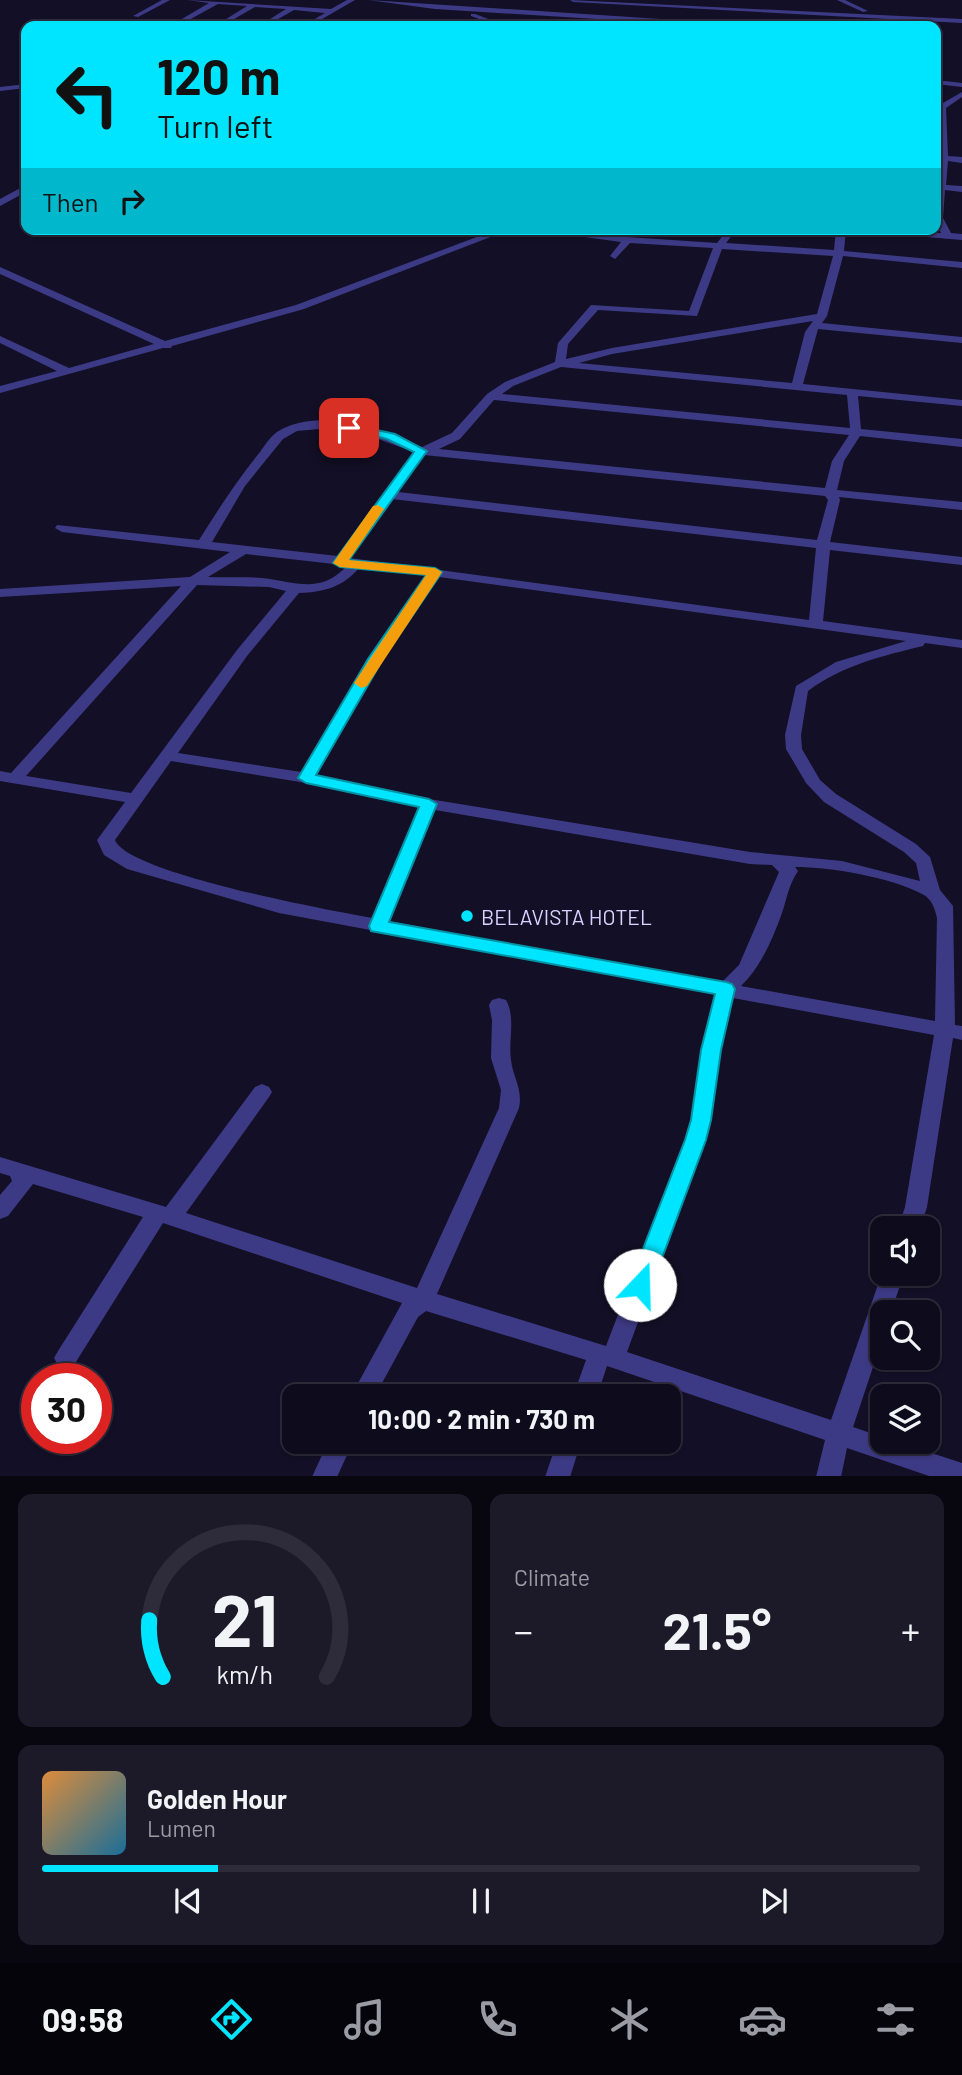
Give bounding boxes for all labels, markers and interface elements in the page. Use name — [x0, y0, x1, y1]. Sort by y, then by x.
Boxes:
text: 120 m — [157, 46, 280, 105]
icon: left — [42, 49, 133, 140]
text: Turn left — [157, 106, 274, 144]
icon: right — [113, 182, 151, 220]
text: Then — [42, 186, 99, 217]
pin — [319, 398, 379, 458]
icon: arrive — [330, 409, 368, 447]
place label: BELAVISTA HOTEL — [481, 904, 652, 929]
marker: BELAVISTA HOTEL — [459, 908, 475, 924]
map controls — [870, 1216, 940, 1454]
button: sound — [870, 1216, 940, 1286]
position arrow — [603, 1248, 677, 1322]
button: search — [870, 1300, 940, 1370]
speed limit sign: 30 — [21, 1363, 112, 1454]
button: layers — [870, 1384, 940, 1454]
text: 10:00 · 2 min · 730 m — [368, 1403, 595, 1434]
text: Climate — [514, 1563, 590, 1591]
text: 21 — [212, 1574, 278, 1662]
text: 21.5° — [663, 1598, 771, 1660]
text: − — [514, 1607, 533, 1653]
text: + — [901, 1607, 920, 1653]
text: km/h — [217, 1658, 273, 1688]
text: Golden Hour — [147, 1783, 287, 1814]
text: Lumen — [147, 1814, 216, 1842]
icon: previous — [169, 1882, 207, 1920]
icon: pause — [462, 1882, 500, 1920]
icon: next — [755, 1882, 793, 1920]
icon: directions — [207, 1995, 256, 2044]
icon: music — [340, 1995, 389, 2044]
icon: phone — [473, 1995, 522, 2044]
icon: climate — [605, 1995, 654, 2044]
icon: car — [738, 1995, 787, 2044]
icon: filters — [871, 1995, 920, 2044]
text: 09:58 — [42, 2000, 123, 2038]

